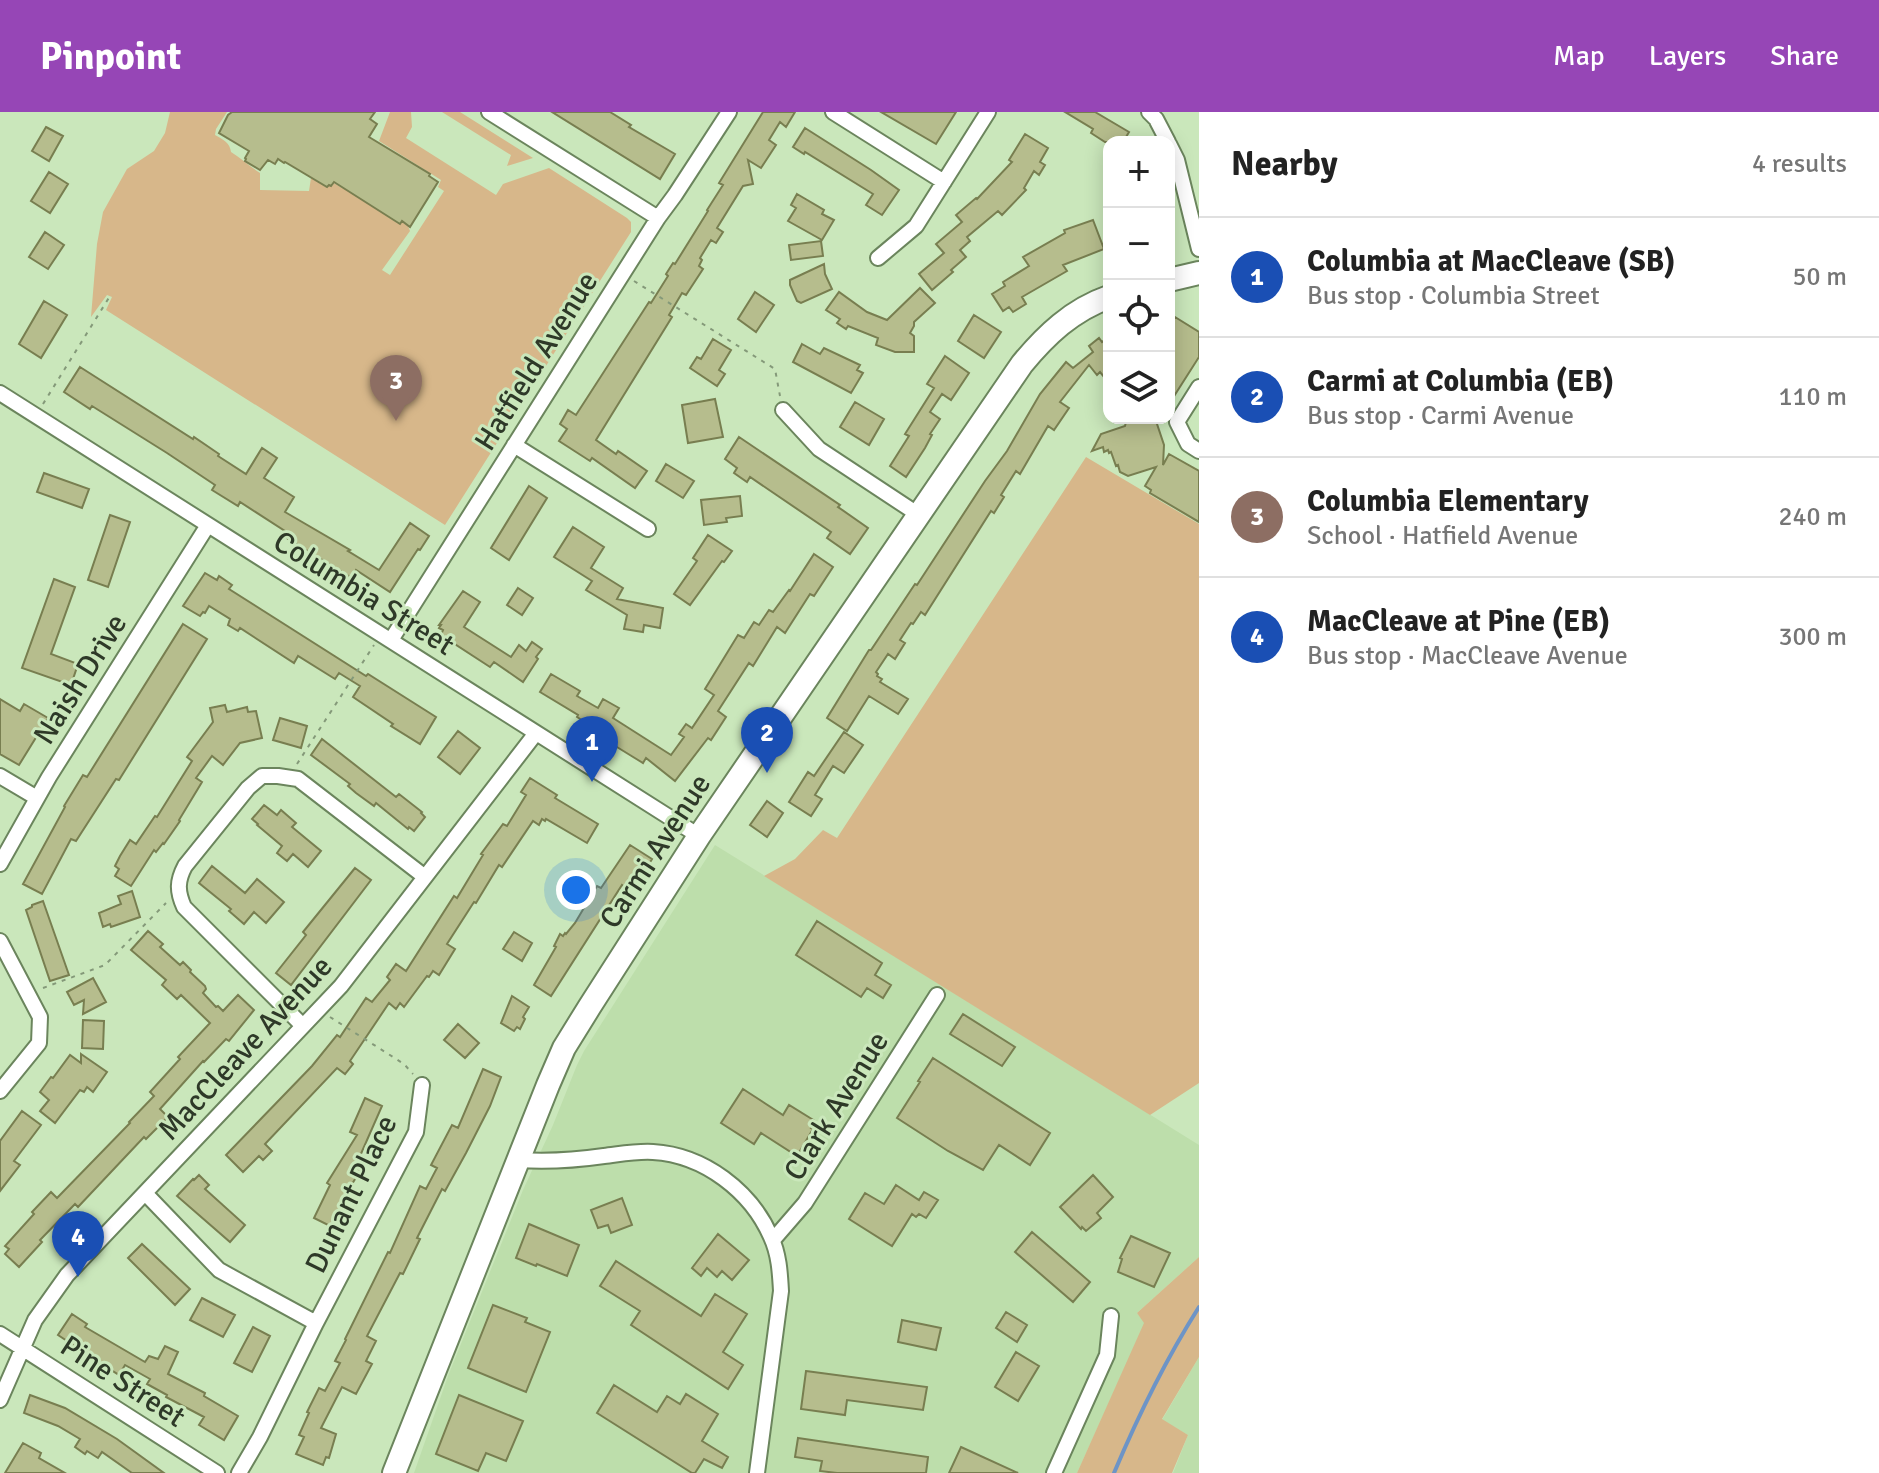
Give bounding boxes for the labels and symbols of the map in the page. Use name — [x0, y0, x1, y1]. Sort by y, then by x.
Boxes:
street label: Hatfield Avenue — [467, 265, 606, 457]
pin: 3 — [370, 355, 422, 421]
street label: Columbia Street — [266, 523, 461, 664]
street label: Naish Drive — [26, 607, 135, 751]
pin: 2 — [741, 707, 793, 773]
pin: 1 — [566, 716, 618, 782]
street label: Carmi Avenue — [592, 767, 719, 935]
your location — [556, 870, 596, 910]
street label: MacCleave Avenue — [150, 948, 340, 1148]
street label: Clark Avenue — [776, 1025, 897, 1188]
street label: Dunant Place — [297, 1109, 406, 1279]
pin: 4 — [52, 1211, 104, 1277]
street label: Pine Street — [53, 1327, 192, 1435]

